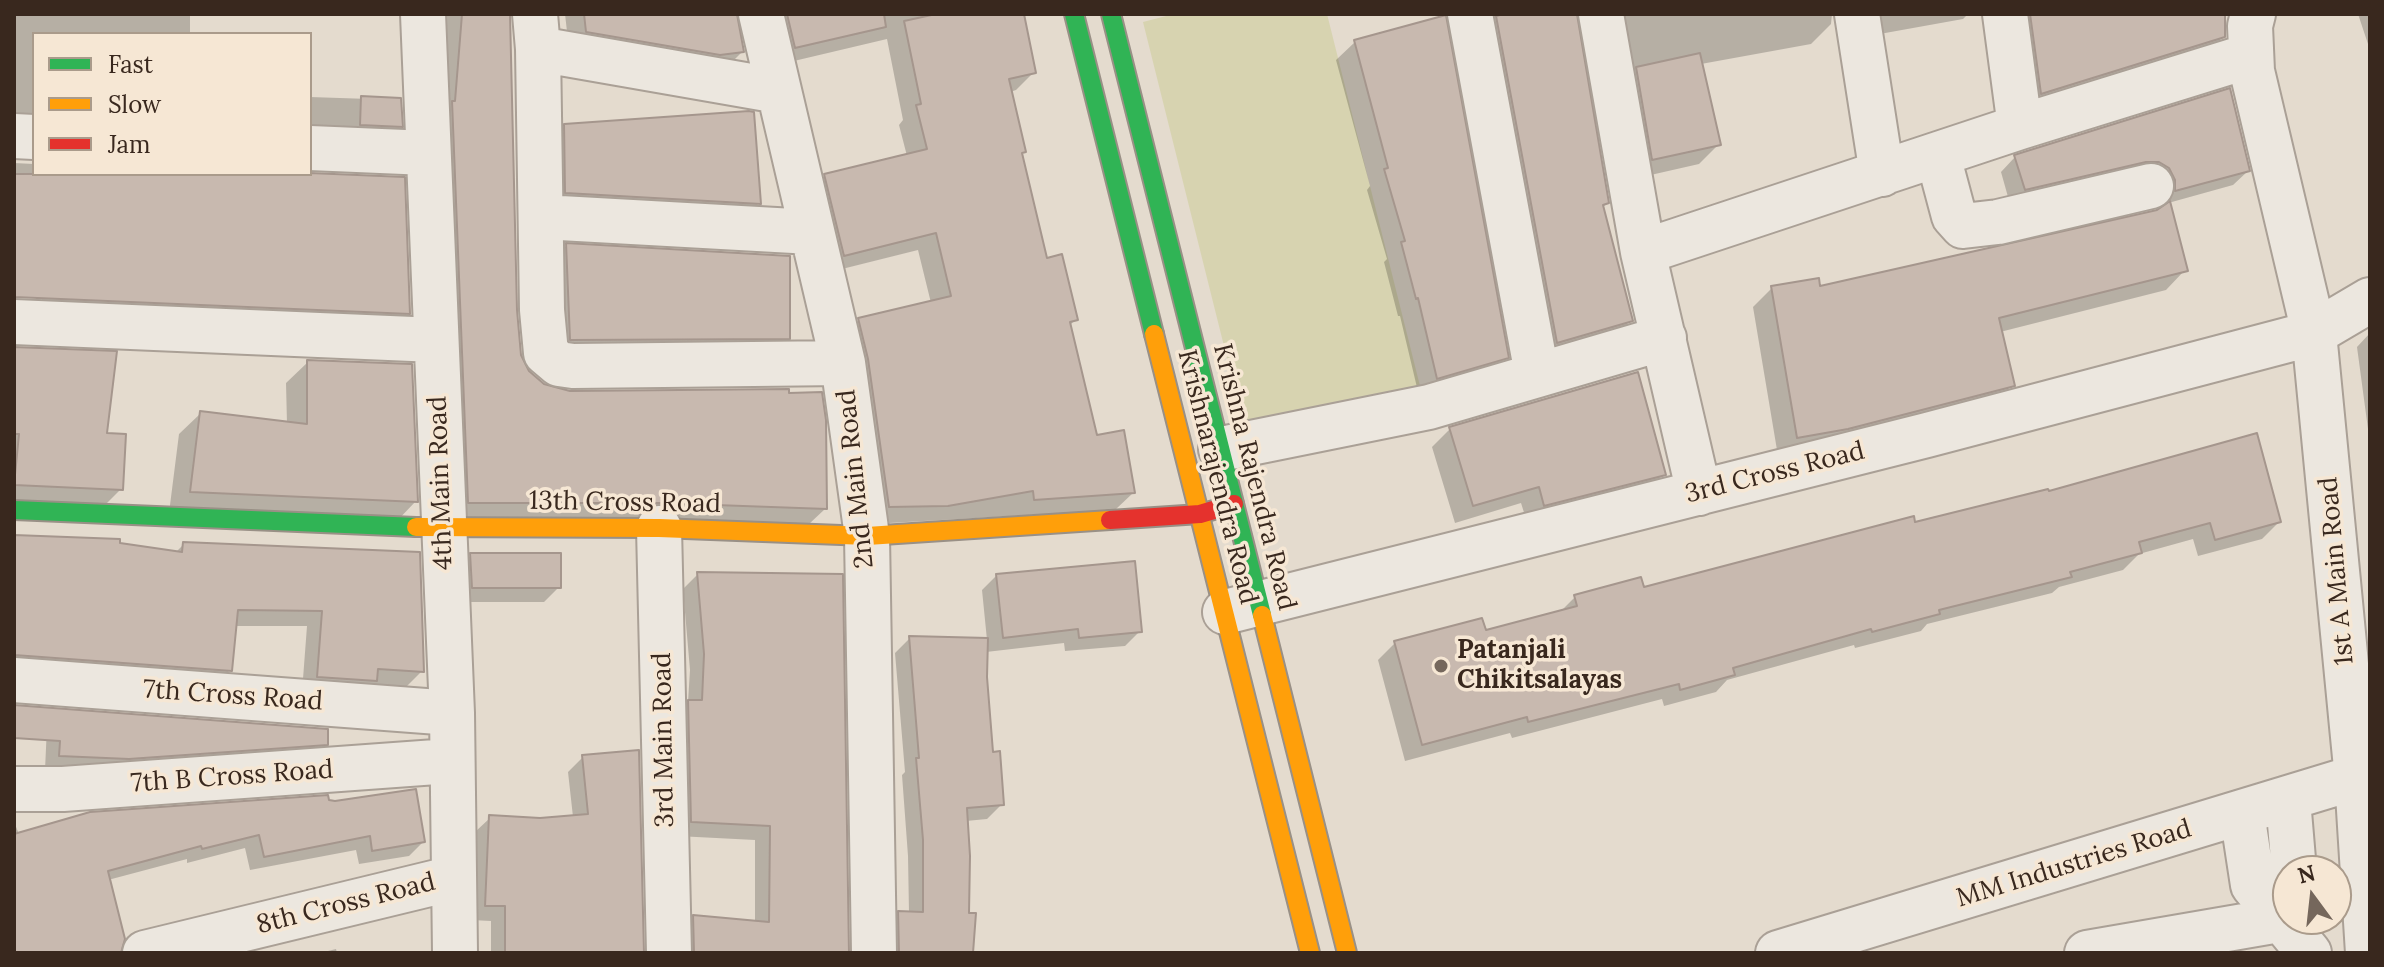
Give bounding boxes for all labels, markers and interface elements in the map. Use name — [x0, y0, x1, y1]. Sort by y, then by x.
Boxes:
legend — [32, 32, 312, 176]
text: Fast — [108, 49, 153, 80]
text: Slow — [108, 89, 161, 120]
text: Jam — [108, 129, 150, 160]
street label: Krishna Rajendra Road — [1206, 341, 1302, 613]
street label: Krishnarajendra Road — [1170, 346, 1264, 608]
street label: 2nd Main Road — [831, 388, 881, 570]
street label: 4th Main Road — [422, 395, 460, 571]
street label: 3rd Cross Road — [1682, 436, 1868, 510]
street label: 1st A Main Road — [2313, 475, 2361, 667]
street label: 13th Cross Road — [529, 486, 721, 520]
place label: Patanjali Chikitsalayas — [1457, 635, 1622, 696]
street label: 3rd Main Road — [647, 652, 681, 828]
marker: Patanjali Chikitsalayas — [1432, 657, 1450, 675]
street label: 7th Cross Road — [142, 674, 324, 718]
street label: 7th B Cross Road — [130, 754, 334, 800]
street label: MM Industries Road — [1953, 813, 2195, 915]
north arrow — [2272, 855, 2352, 935]
text: N — [2294, 858, 2318, 889]
street label: 8th Cross Road — [254, 867, 438, 941]

